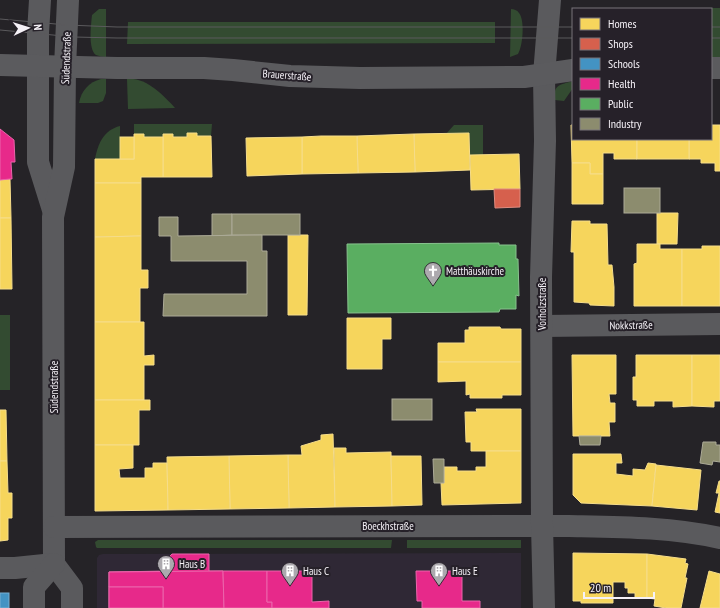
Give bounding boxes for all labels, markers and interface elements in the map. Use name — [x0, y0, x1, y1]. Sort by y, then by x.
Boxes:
north arrow — [8, 8, 48, 48]
legend — [572, 8, 712, 140]
text: Homes — [608, 16, 636, 31]
text: N — [31, 24, 45, 31]
street label: Südendstraße — [58, 31, 74, 84]
text: Shops — [608, 36, 633, 51]
text: Schools — [608, 56, 640, 71]
street label: Brauerstraße — [262, 66, 312, 84]
text: Health — [608, 76, 636, 91]
text: Public — [608, 96, 634, 111]
text: Industry — [608, 116, 642, 131]
church icon: Matthäuskirche — [423, 261, 443, 286]
place label: Matthäuskirche — [446, 264, 505, 278]
street label: Vorholzstraße — [535, 277, 549, 331]
street label: Nokkstraße — [609, 318, 653, 332]
street label: Südendstraße — [47, 360, 61, 413]
street label: Boeckhstraße — [362, 519, 414, 533]
building icon: Haus B — [156, 554, 176, 579]
place label: Haus B — [179, 557, 205, 571]
building icon: Haus C — [280, 561, 300, 586]
building icon: Haus E — [429, 561, 449, 586]
place label: Haus C — [303, 564, 329, 578]
place label: Haus E — [452, 564, 478, 578]
scale bar — [584, 574, 654, 600]
text: 20 m — [590, 580, 611, 595]

